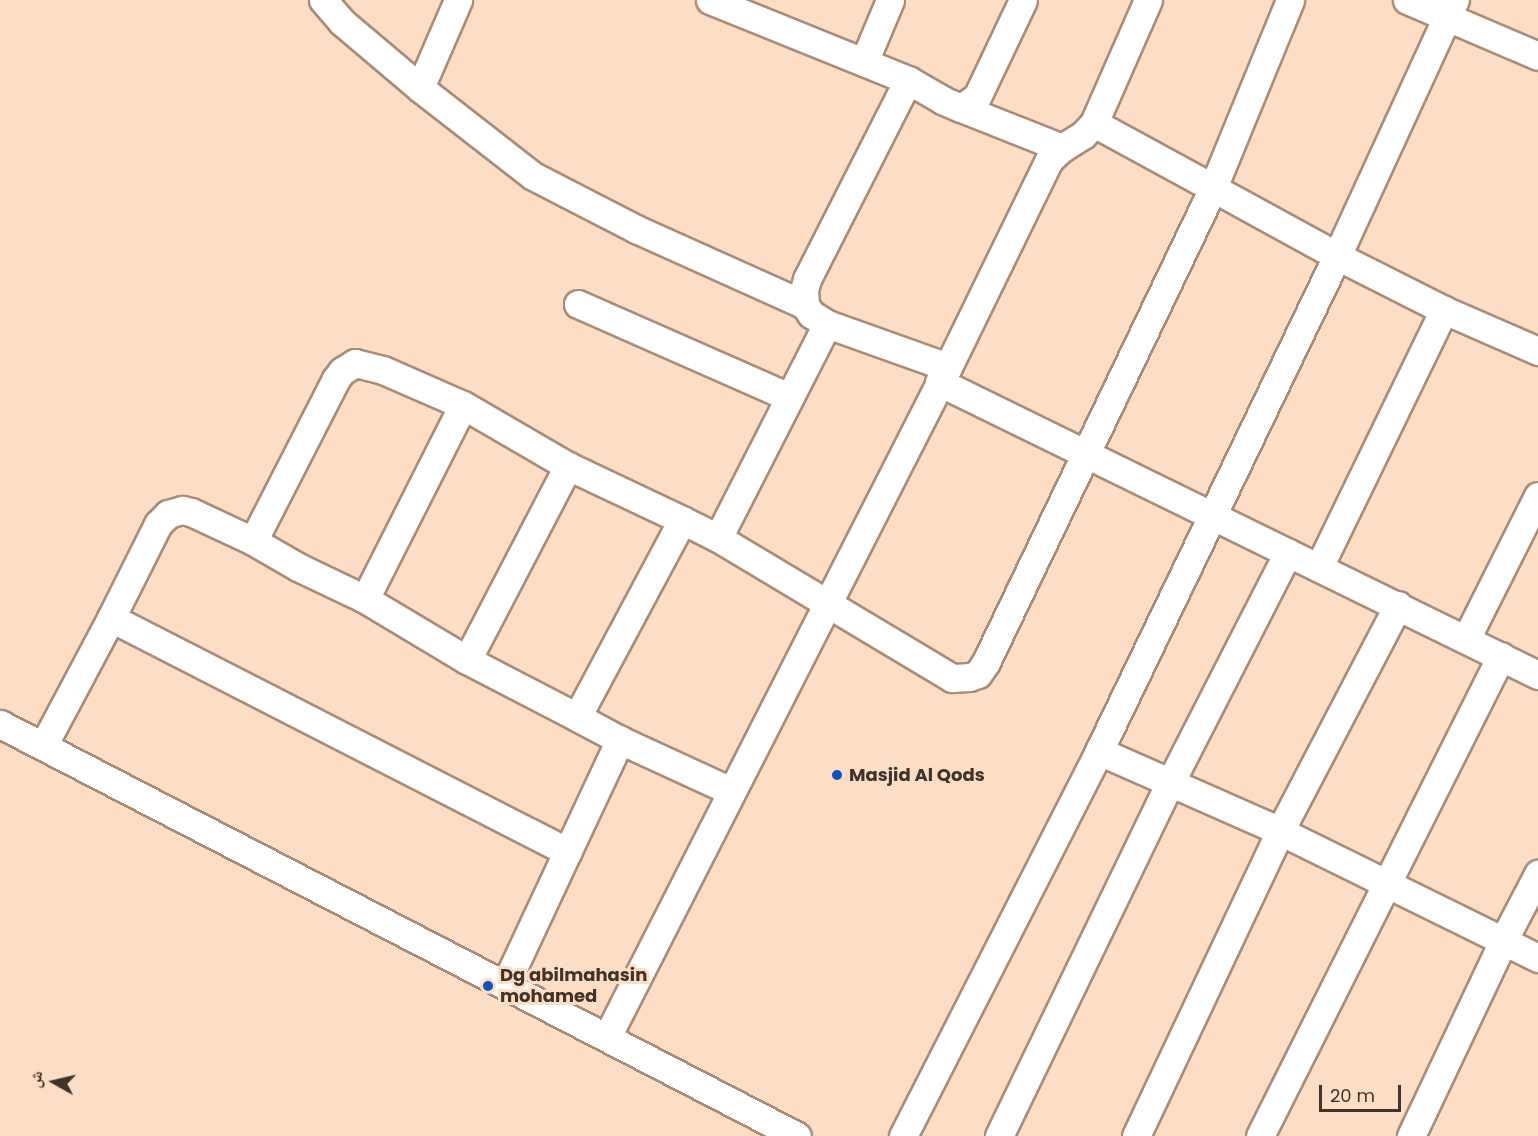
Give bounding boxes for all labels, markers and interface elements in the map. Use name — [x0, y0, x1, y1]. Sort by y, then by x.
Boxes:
place label: Masjid Al Qods — [849, 764, 985, 786]
marker: Masjid Al Qods — [830, 768, 844, 782]
place label: Dg abilmahasin mohamed — [500, 965, 647, 1008]
marker: Dg abilmahasin mohamed — [481, 979, 495, 993]
north arrow — [24, 1052, 84, 1112]
text: ش — [23, 1069, 48, 1089]
scale bar — [1322, 1073, 1404, 1111]
text: 20 m — [1330, 1083, 1375, 1108]

